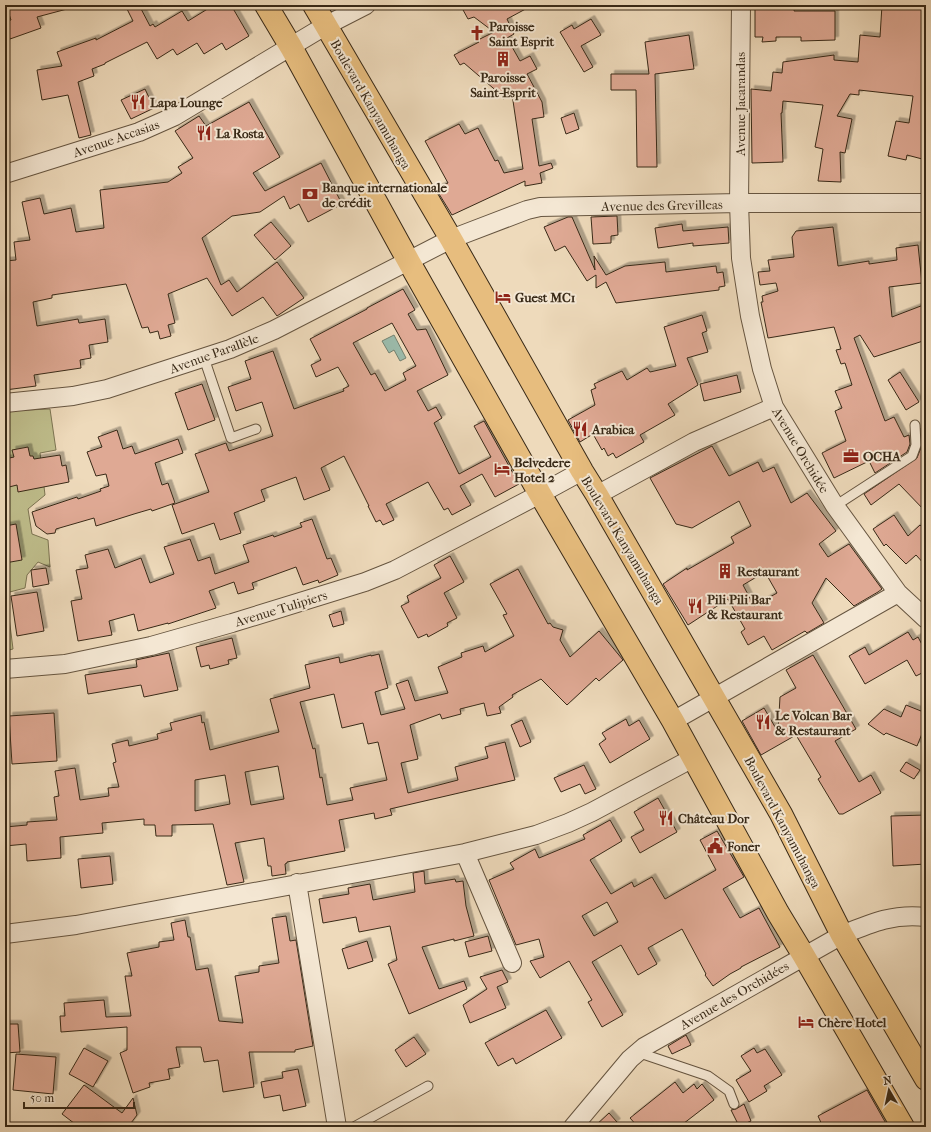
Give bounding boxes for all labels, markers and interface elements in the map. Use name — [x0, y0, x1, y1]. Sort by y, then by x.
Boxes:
place label: Paroisse Saint Esprit — [489, 19, 554, 50]
church icon: Paroisse Saint Esprit — [468, 24, 486, 42]
street label: Boulevard Kanyamuhanga — [327, 37, 414, 173]
building icon: Paroisse Saint-Esprit — [494, 50, 512, 68]
street label: Avenue Jacarandas — [733, 52, 748, 157]
place label: Paroisse Saint-Esprit — [470, 70, 536, 101]
restaurant icon: Lapa Lounge — [129, 93, 147, 111]
place label: Lapa Lounge — [150, 95, 223, 111]
street label: Avenue Accasias — [70, 117, 161, 161]
restaurant icon: La Rosta — [195, 124, 213, 142]
place label: La Rosta — [216, 126, 265, 141]
place label: Banque internationale de crédit — [322, 180, 448, 210]
bank icon: Banque internationale de crédit — [301, 185, 319, 203]
street label: Avenue des Grevilleas — [600, 197, 723, 214]
hotel icon: Guest MC1 — [494, 288, 512, 306]
place label: Guest MC1 — [515, 290, 576, 305]
street label: Avenue Parallèle — [167, 330, 261, 377]
street label: Avenue Orchidée — [769, 404, 832, 496]
restaurant icon: Arabica — [571, 420, 589, 438]
place label: Arabica — [591, 422, 635, 437]
office icon: OCHA — [842, 447, 860, 465]
place label: OCHA — [863, 449, 901, 464]
place label: Belvedere Hotel 2 — [514, 455, 571, 485]
hotel icon: Belvedere Hotel 2 — [493, 460, 511, 478]
street label: Boulevard Kanyamuhanga — [578, 473, 667, 608]
building icon: Restaurant — [716, 562, 734, 580]
place label: Restaurant — [737, 564, 799, 579]
street label: Avenue Tulipiers — [232, 587, 329, 630]
place label: Pili Pili Bar & Restaurant — [707, 592, 783, 622]
restaurant icon: Pili Pili Bar & Restaurant — [686, 597, 704, 615]
place label: Le Volcan Bar & Restaurant — [775, 708, 852, 738]
restaurant icon: Le Volcan Bar & Restaurant — [754, 713, 772, 731]
street label: Boulevard Kanyamuhanga — [741, 754, 824, 892]
restaurant icon: Château Dor — [657, 809, 675, 827]
place label: Château Dor — [678, 811, 750, 826]
public building icon: Foner — [706, 837, 724, 855]
place label: Foner — [726, 839, 760, 854]
street label: Avenue des Orchidées — [676, 958, 791, 1033]
hotel icon: Chère Hotel — [797, 1013, 815, 1031]
place label: Chère Hotel — [818, 1015, 887, 1030]
north arrow — [869, 1070, 909, 1110]
text: N — [882, 1073, 893, 1088]
scale bar — [24, 1084, 134, 1110]
text: 50 m — [30, 1091, 54, 1105]

